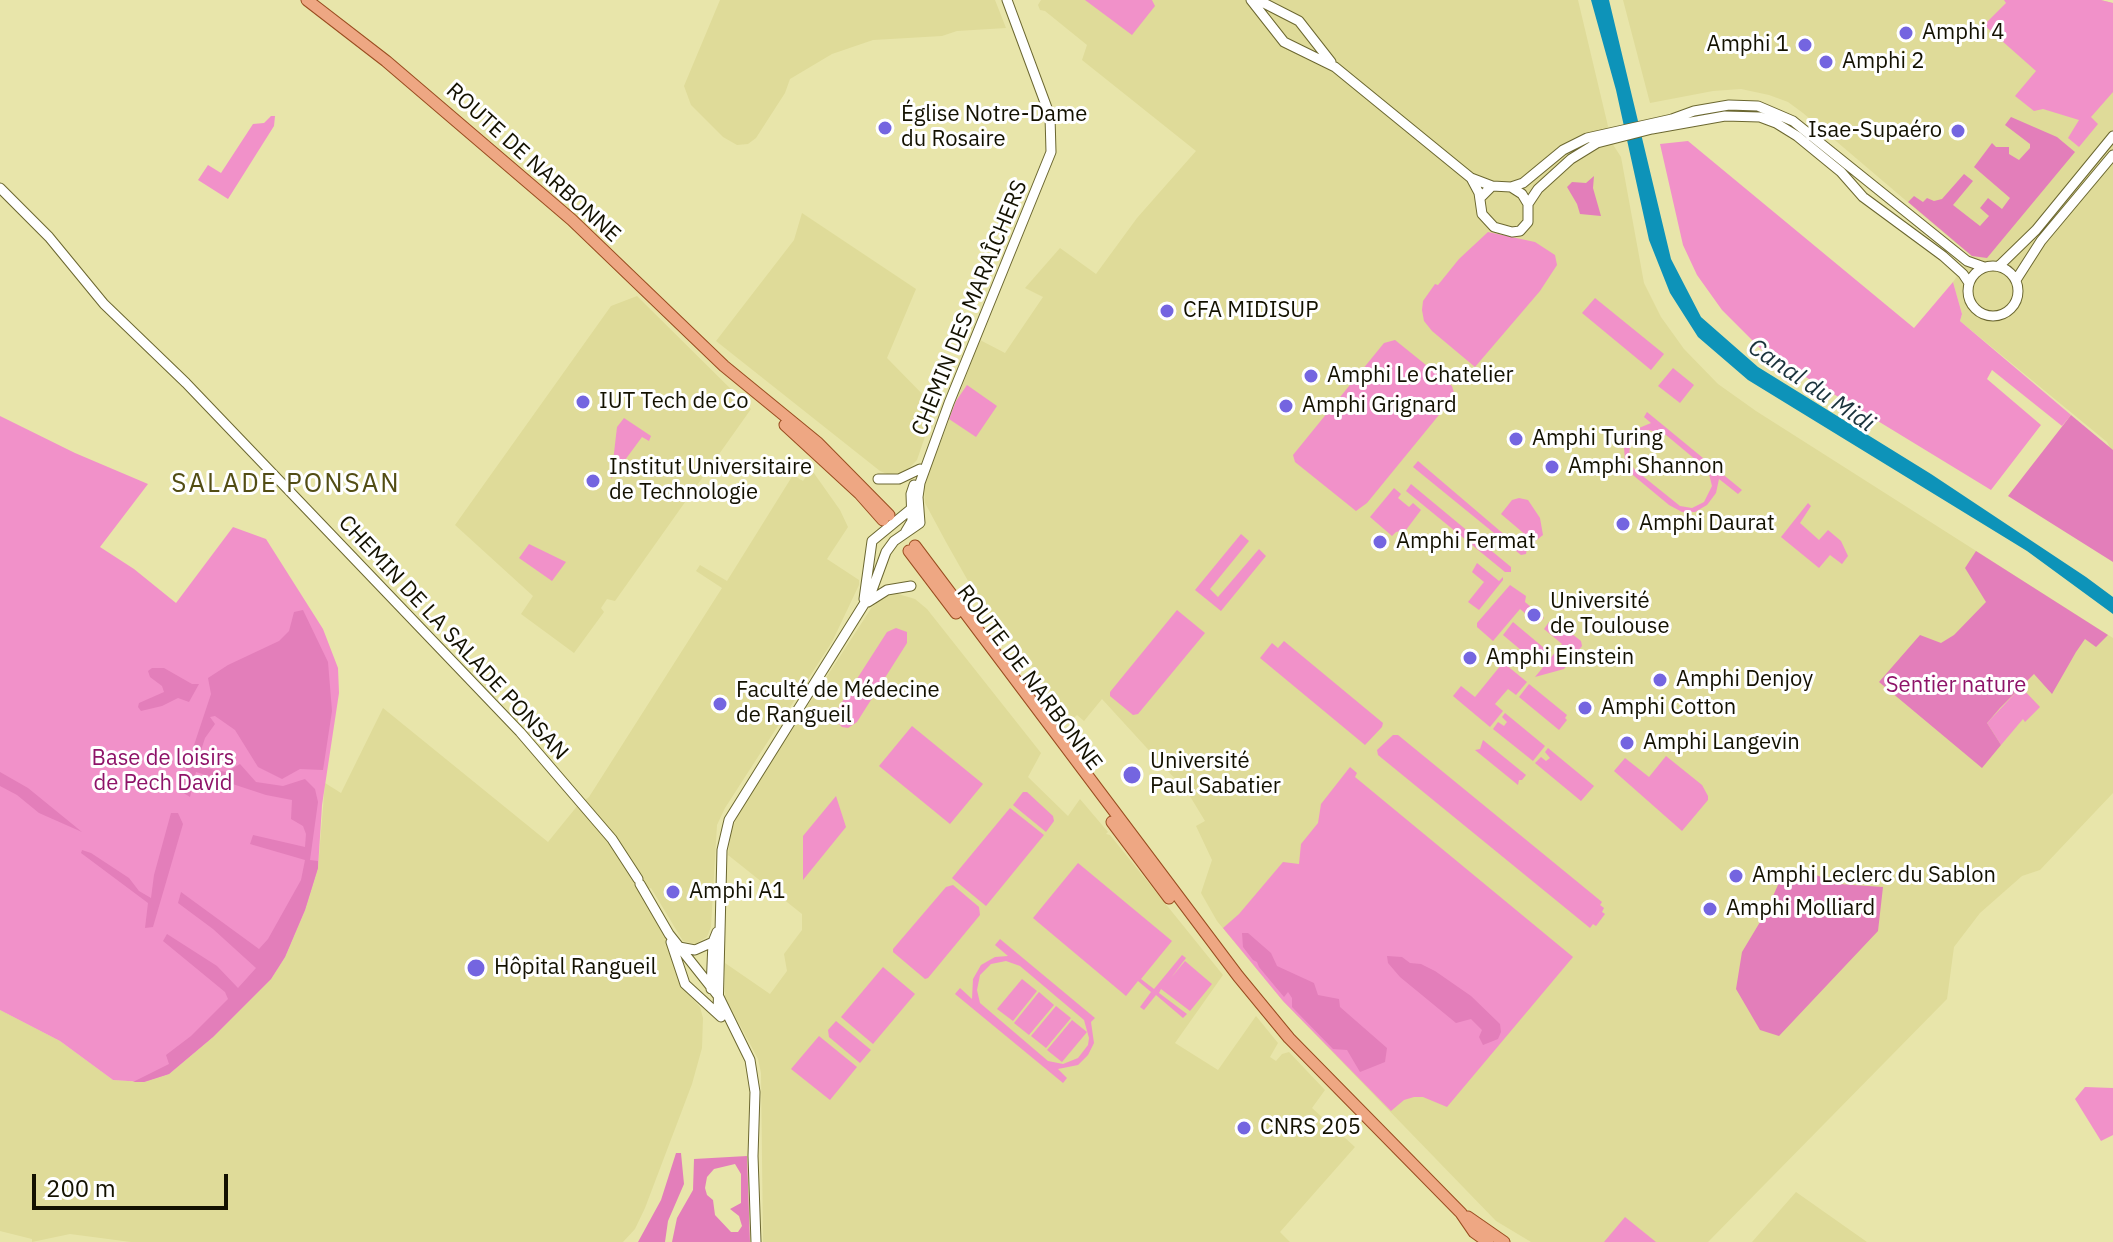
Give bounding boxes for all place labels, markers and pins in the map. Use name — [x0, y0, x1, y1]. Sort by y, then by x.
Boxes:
place label: Amphi 4 — [1922, 20, 2004, 46]
marker: Amphi 4 — [1897, 24, 1915, 42]
place label: Amphi 1 — [1707, 32, 1789, 58]
marker: Amphi 1 — [1796, 36, 1814, 54]
place label: Amphi 2 — [1842, 49, 1924, 75]
marker: Amphi 2 — [1817, 53, 1835, 71]
place label: Église Notre-Dame du Rosaire — [901, 102, 1087, 154]
place label: Isae-Supaéro — [1808, 118, 1942, 144]
marker: Église Notre-Dame du Rosaire — [876, 119, 894, 137]
marker: Isae-Supaéro — [1949, 122, 1967, 140]
place label: CFA MIDISUP — [1183, 298, 1319, 324]
marker: CFA MIDISUP — [1158, 302, 1176, 320]
place label: Amphi Le Chatelier — [1327, 363, 1514, 389]
marker: Amphi Le Chatelier — [1302, 367, 1320, 385]
place label: IUT Tech de Co — [599, 389, 748, 415]
marker: IUT Tech de Co — [574, 393, 592, 411]
place label: Amphi Grignard — [1302, 393, 1457, 419]
marker: Amphi Grignard — [1277, 397, 1295, 415]
place label: Amphi Turing — [1532, 426, 1663, 452]
marker: Amphi Turing — [1507, 430, 1525, 448]
place label: Amphi Shannon — [1568, 454, 1724, 480]
place label: Institut Universitaire de Technologie — [609, 455, 812, 506]
marker: Amphi Shannon — [1543, 458, 1561, 476]
marker: Institut Universitaire de Technologie — [584, 472, 602, 490]
place label: Amphi Daurat — [1639, 511, 1775, 537]
marker: Amphi Daurat — [1614, 515, 1632, 533]
place label: Amphi Fermat — [1396, 529, 1536, 555]
marker: Amphi Fermat — [1371, 533, 1389, 551]
place label: Université de Toulouse — [1550, 589, 1670, 640]
marker: Université de Toulouse — [1525, 606, 1543, 624]
place label: Amphi Einstein — [1486, 645, 1634, 671]
marker: Amphi Einstein — [1461, 649, 1479, 667]
place label: Amphi Denjoy — [1676, 667, 1813, 693]
marker: Amphi Denjoy — [1651, 671, 1669, 689]
place label: Faculté de Médecine de Rangueil — [736, 678, 939, 730]
marker: Faculté de Médecine de Rangueil — [711, 695, 729, 713]
place label: Amphi Cotton — [1601, 695, 1736, 721]
marker: Amphi Cotton — [1576, 699, 1594, 717]
place label: Amphi Langevin — [1643, 730, 1800, 756]
marker: Amphi Langevin — [1618, 734, 1636, 752]
place label: Université Paul Sabatier — [1150, 749, 1281, 800]
marker: Université Paul Sabatier — [1121, 764, 1143, 786]
place label: Amphi Leclerc du Sablon — [1752, 863, 1996, 889]
marker: Amphi Leclerc du Sablon — [1727, 867, 1745, 885]
place label: Amphi A1 — [689, 879, 786, 905]
marker: Amphi A1 — [664, 883, 682, 901]
place label: Amphi Molliard — [1726, 896, 1875, 922]
marker: Amphi Molliard — [1701, 900, 1719, 918]
place label: Hôpital Rangueil — [494, 955, 656, 981]
marker: Hôpital Rangueil — [465, 957, 487, 979]
place label: CNRS 205 — [1260, 1115, 1361, 1141]
marker: CNRS 205 — [1235, 1119, 1253, 1137]

